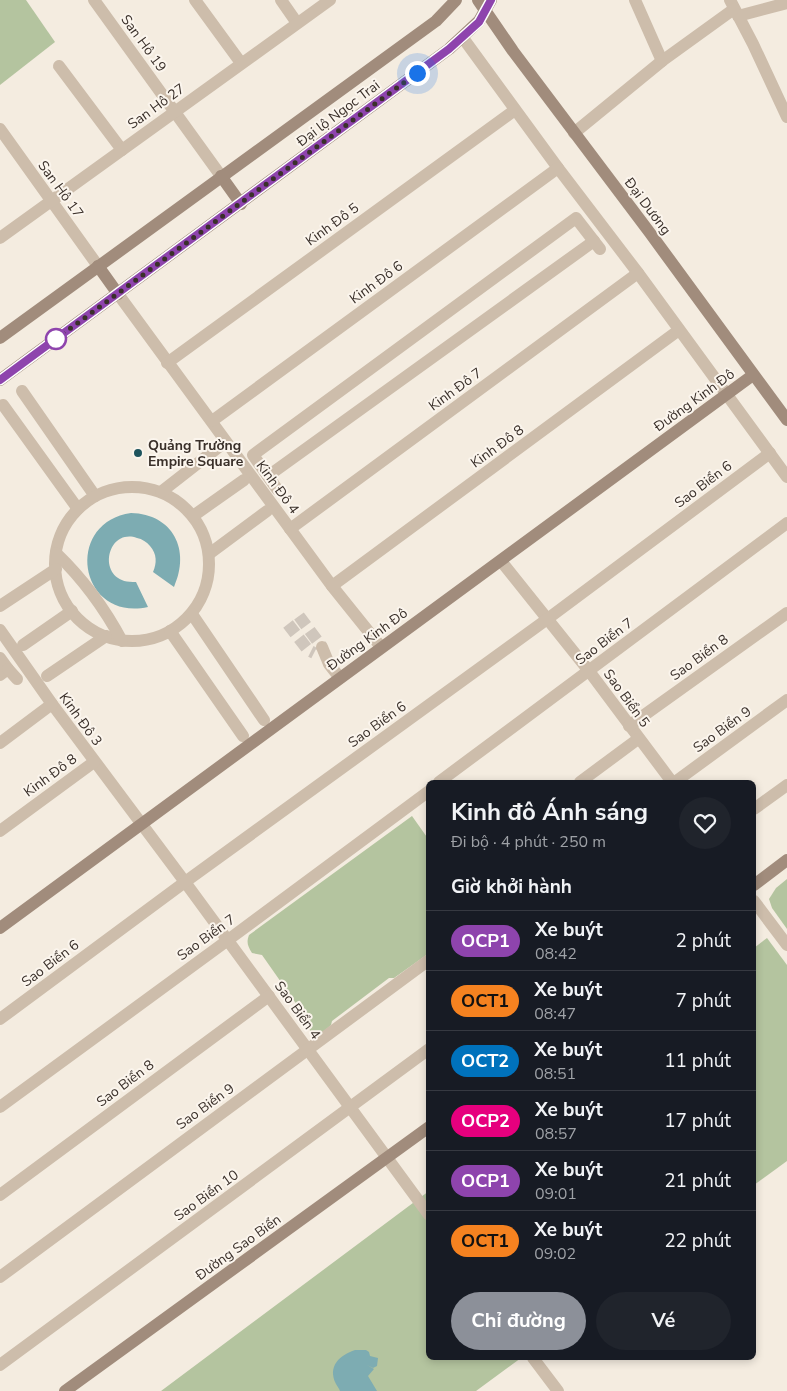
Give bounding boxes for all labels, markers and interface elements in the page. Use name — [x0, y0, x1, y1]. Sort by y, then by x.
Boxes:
street label: San Hô 19 — [116, 11, 171, 76]
your location — [405, 61, 430, 86]
street label: Đại lộ Ngọc Trai — [292, 76, 384, 152]
street label: San Hô 27 — [124, 79, 189, 134]
street label: San Hô 17 — [33, 157, 88, 222]
street label: Đại Dương — [619, 173, 675, 239]
street label: Kinh Đô 5 — [302, 199, 363, 250]
street label: Kinh Đô 6 — [346, 257, 407, 308]
unlabelled marker — [45, 328, 67, 350]
street label: Kinh Đô 7 — [425, 364, 486, 415]
street label: Đường Kinh Đô — [649, 365, 739, 437]
street label: Kinh Đô 8 — [467, 421, 528, 472]
place label: Quảng Trường Empire Square — [148, 436, 244, 471]
marker: Quảng Trường Empire Square — [132, 447, 144, 459]
street label: Sao Biển 6 — [671, 456, 736, 512]
street label: Kinh Đô 4 — [252, 457, 303, 518]
street label: Đường Kinh Đô — [322, 604, 412, 676]
street label: Sao Biển 7 — [572, 613, 637, 669]
street label: Sao Biển 8 — [666, 630, 732, 685]
street label: Sao Biển 5 — [599, 665, 654, 731]
street label: Kinh Đô 3 — [55, 689, 106, 750]
street label: Sao Biển 6 — [344, 697, 410, 752]
street label: Sao Biển 9 — [689, 702, 755, 757]
street label: Kinh Đô 8 — [20, 750, 81, 801]
text: Kinh đô Ánh sáng — [451, 796, 648, 828]
button: heart — [679, 797, 731, 849]
text: Đi bộ · 4 phút · 250 m — [451, 831, 606, 853]
text: Giờ khởi hành — [451, 874, 572, 900]
street label: Sao Biển 7 — [173, 910, 239, 965]
text: Xe buýt — [535, 917, 603, 943]
text: 2 phút — [676, 928, 731, 954]
text: OCP1 — [461, 929, 510, 953]
street label: Sao Biển 6 — [18, 935, 83, 991]
text: 08:42 — [535, 943, 577, 965]
street label: Sao Biển 4 — [270, 977, 325, 1043]
text: Xe buýt — [534, 977, 602, 1003]
text: 7 phút — [676, 988, 731, 1014]
text: OCT1 — [461, 989, 509, 1013]
text: 08:47 — [534, 1003, 576, 1025]
text: Xe buýt — [534, 1037, 602, 1063]
text: 11 phút — [664, 1048, 731, 1074]
text: OCT2 — [461, 1049, 509, 1073]
street label: Sao Biển 8 — [93, 1055, 158, 1111]
text: 08:51 — [534, 1063, 576, 1085]
street label: Sao Biển 9 — [172, 1079, 238, 1134]
text: Xe buýt — [535, 1097, 603, 1123]
text: 17 phút — [664, 1108, 731, 1134]
text: OCP2 — [461, 1109, 510, 1133]
text: 08:57 — [535, 1123, 577, 1145]
text: Xe buýt — [535, 1157, 603, 1183]
street label: Sao Biển 10 — [170, 1165, 243, 1225]
text: 21 phút — [664, 1168, 731, 1194]
text: OCP1 — [461, 1169, 510, 1193]
text: 09:01 — [535, 1183, 577, 1205]
street label: Đường Sao Biển — [191, 1210, 285, 1285]
text: Xe buýt — [534, 1217, 602, 1243]
text: 22 phút — [664, 1228, 731, 1254]
text: OCT1 — [461, 1229, 509, 1253]
text: 09:02 — [534, 1243, 576, 1265]
button: Chỉ đường — [451, 1292, 586, 1350]
button: Vé — [596, 1292, 731, 1350]

